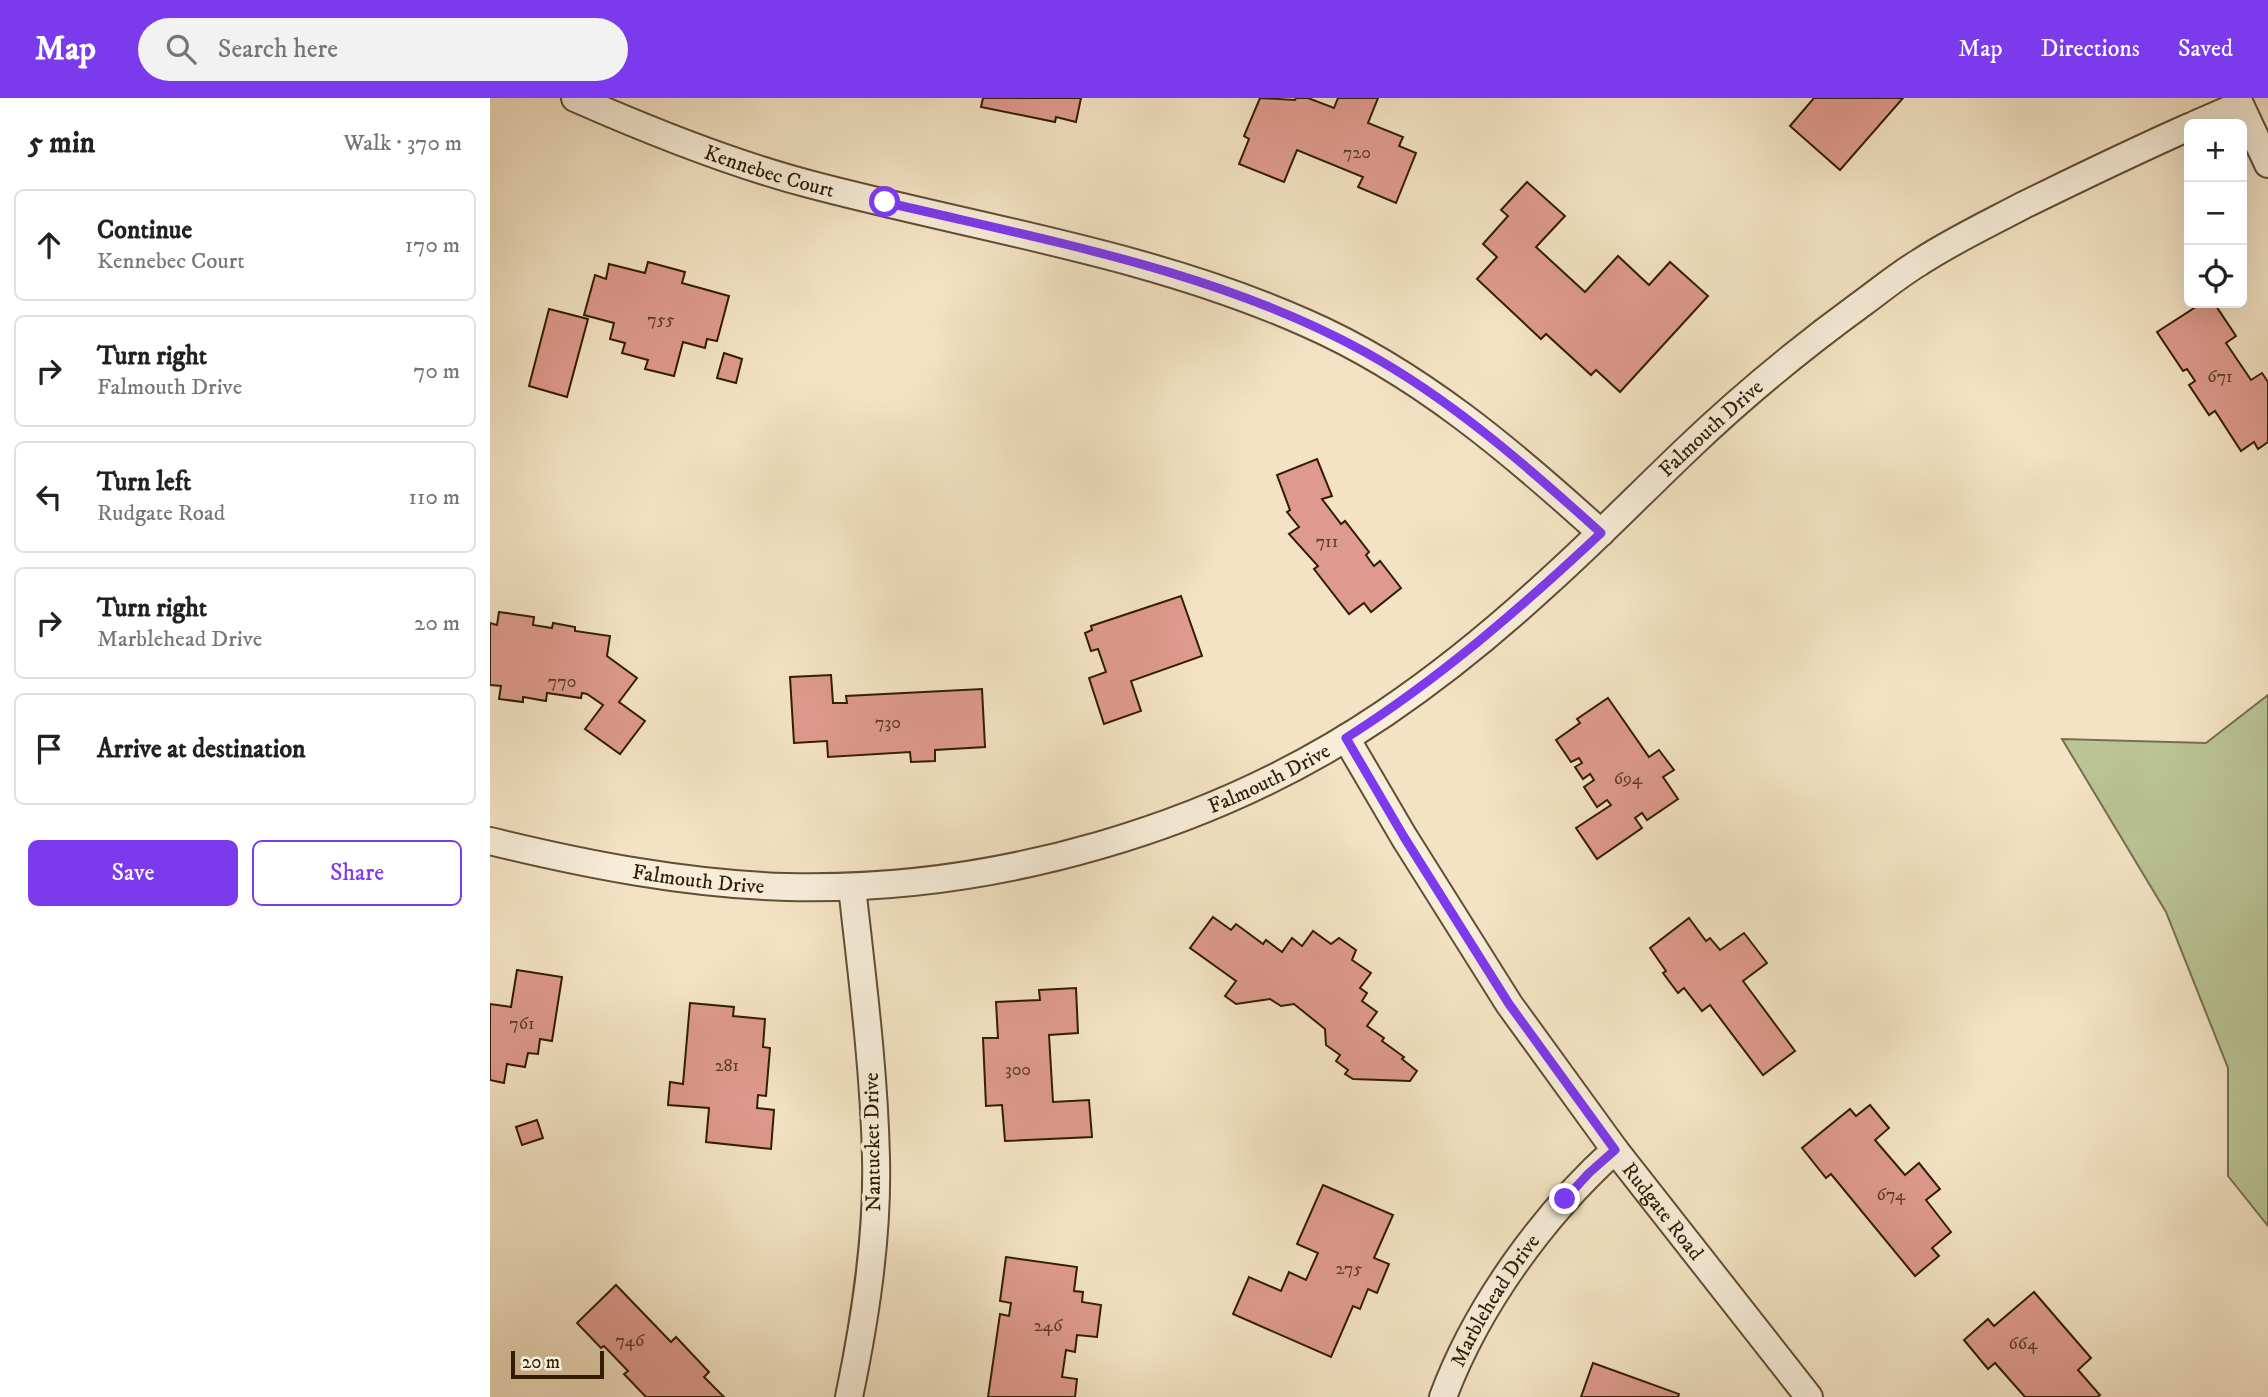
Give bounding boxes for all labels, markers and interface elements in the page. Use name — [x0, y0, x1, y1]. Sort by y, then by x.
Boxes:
search box — [138, 18, 628, 81]
text: Map — [35, 29, 96, 70]
icon: search — [162, 30, 200, 68]
text: Search here — [218, 33, 338, 66]
text: Map — [1958, 34, 2003, 64]
text: Directions — [2041, 34, 2140, 64]
text: Saved — [2178, 34, 2233, 64]
map controls — [2184, 119, 2247, 308]
button: + — [2184, 119, 2247, 182]
text: 5 min — [28, 125, 95, 162]
text: Walk · 370 m — [344, 129, 462, 158]
street label: Kennebec Court — [700, 140, 837, 204]
house number: 720 — [1343, 142, 1371, 164]
button: − — [2184, 182, 2247, 245]
route start — [869, 186, 900, 217]
text: Continue — [97, 214, 192, 247]
icon: ahead — [30, 226, 68, 264]
text: 170 m — [405, 231, 460, 260]
button: locate — [2184, 245, 2247, 308]
text: Kennebec Court — [97, 247, 245, 276]
house number: 755 — [647, 309, 675, 331]
text: Turn right — [97, 340, 207, 373]
icon: right — [30, 352, 68, 390]
text: 70 m — [413, 357, 460, 386]
house number: 671 — [2207, 366, 2233, 388]
text: Falmouth Drive — [97, 373, 242, 402]
street label: Falmouth Drive — [1654, 374, 1769, 483]
text: Turn left — [97, 466, 191, 499]
icon: left — [30, 478, 68, 516]
text: 110 m — [409, 483, 460, 512]
text: Rudgate Road — [97, 499, 225, 528]
house number: 711 — [1316, 531, 1338, 553]
text: Turn right — [97, 592, 207, 625]
icon: right — [30, 604, 68, 642]
text: 20 m — [414, 609, 460, 638]
text: Marblehead Drive — [97, 625, 262, 654]
house number: 770 — [548, 671, 576, 693]
house number: 730 — [875, 712, 901, 734]
icon: arrive — [30, 730, 68, 768]
text: Arrive at destination — [97, 733, 306, 766]
street label: Falmouth Drive — [1204, 738, 1335, 820]
house number: 694 — [1614, 768, 1643, 790]
button: Save — [28, 840, 238, 906]
button: Share — [252, 840, 462, 906]
street label: Falmouth Drive — [630, 859, 765, 900]
house number: 761 — [509, 1013, 535, 1035]
house number: 281 — [715, 1055, 739, 1077]
house number: 300 — [1005, 1059, 1031, 1081]
street label: Nantucket Drive — [859, 1072, 887, 1212]
street label: Rudgate Road — [1616, 1158, 1709, 1266]
route end — [1549, 1183, 1580, 1214]
house number: 674 — [1877, 1184, 1906, 1206]
street label: Marblehead Drive — [1445, 1229, 1546, 1371]
house number: 275 — [1336, 1258, 1362, 1280]
house number: 246 — [1034, 1315, 1063, 1337]
house number: 746 — [616, 1330, 645, 1352]
house number: 664 — [2008, 1333, 2038, 1355]
scale bar — [511, 1348, 604, 1380]
text: 20 m — [522, 1351, 560, 1374]

